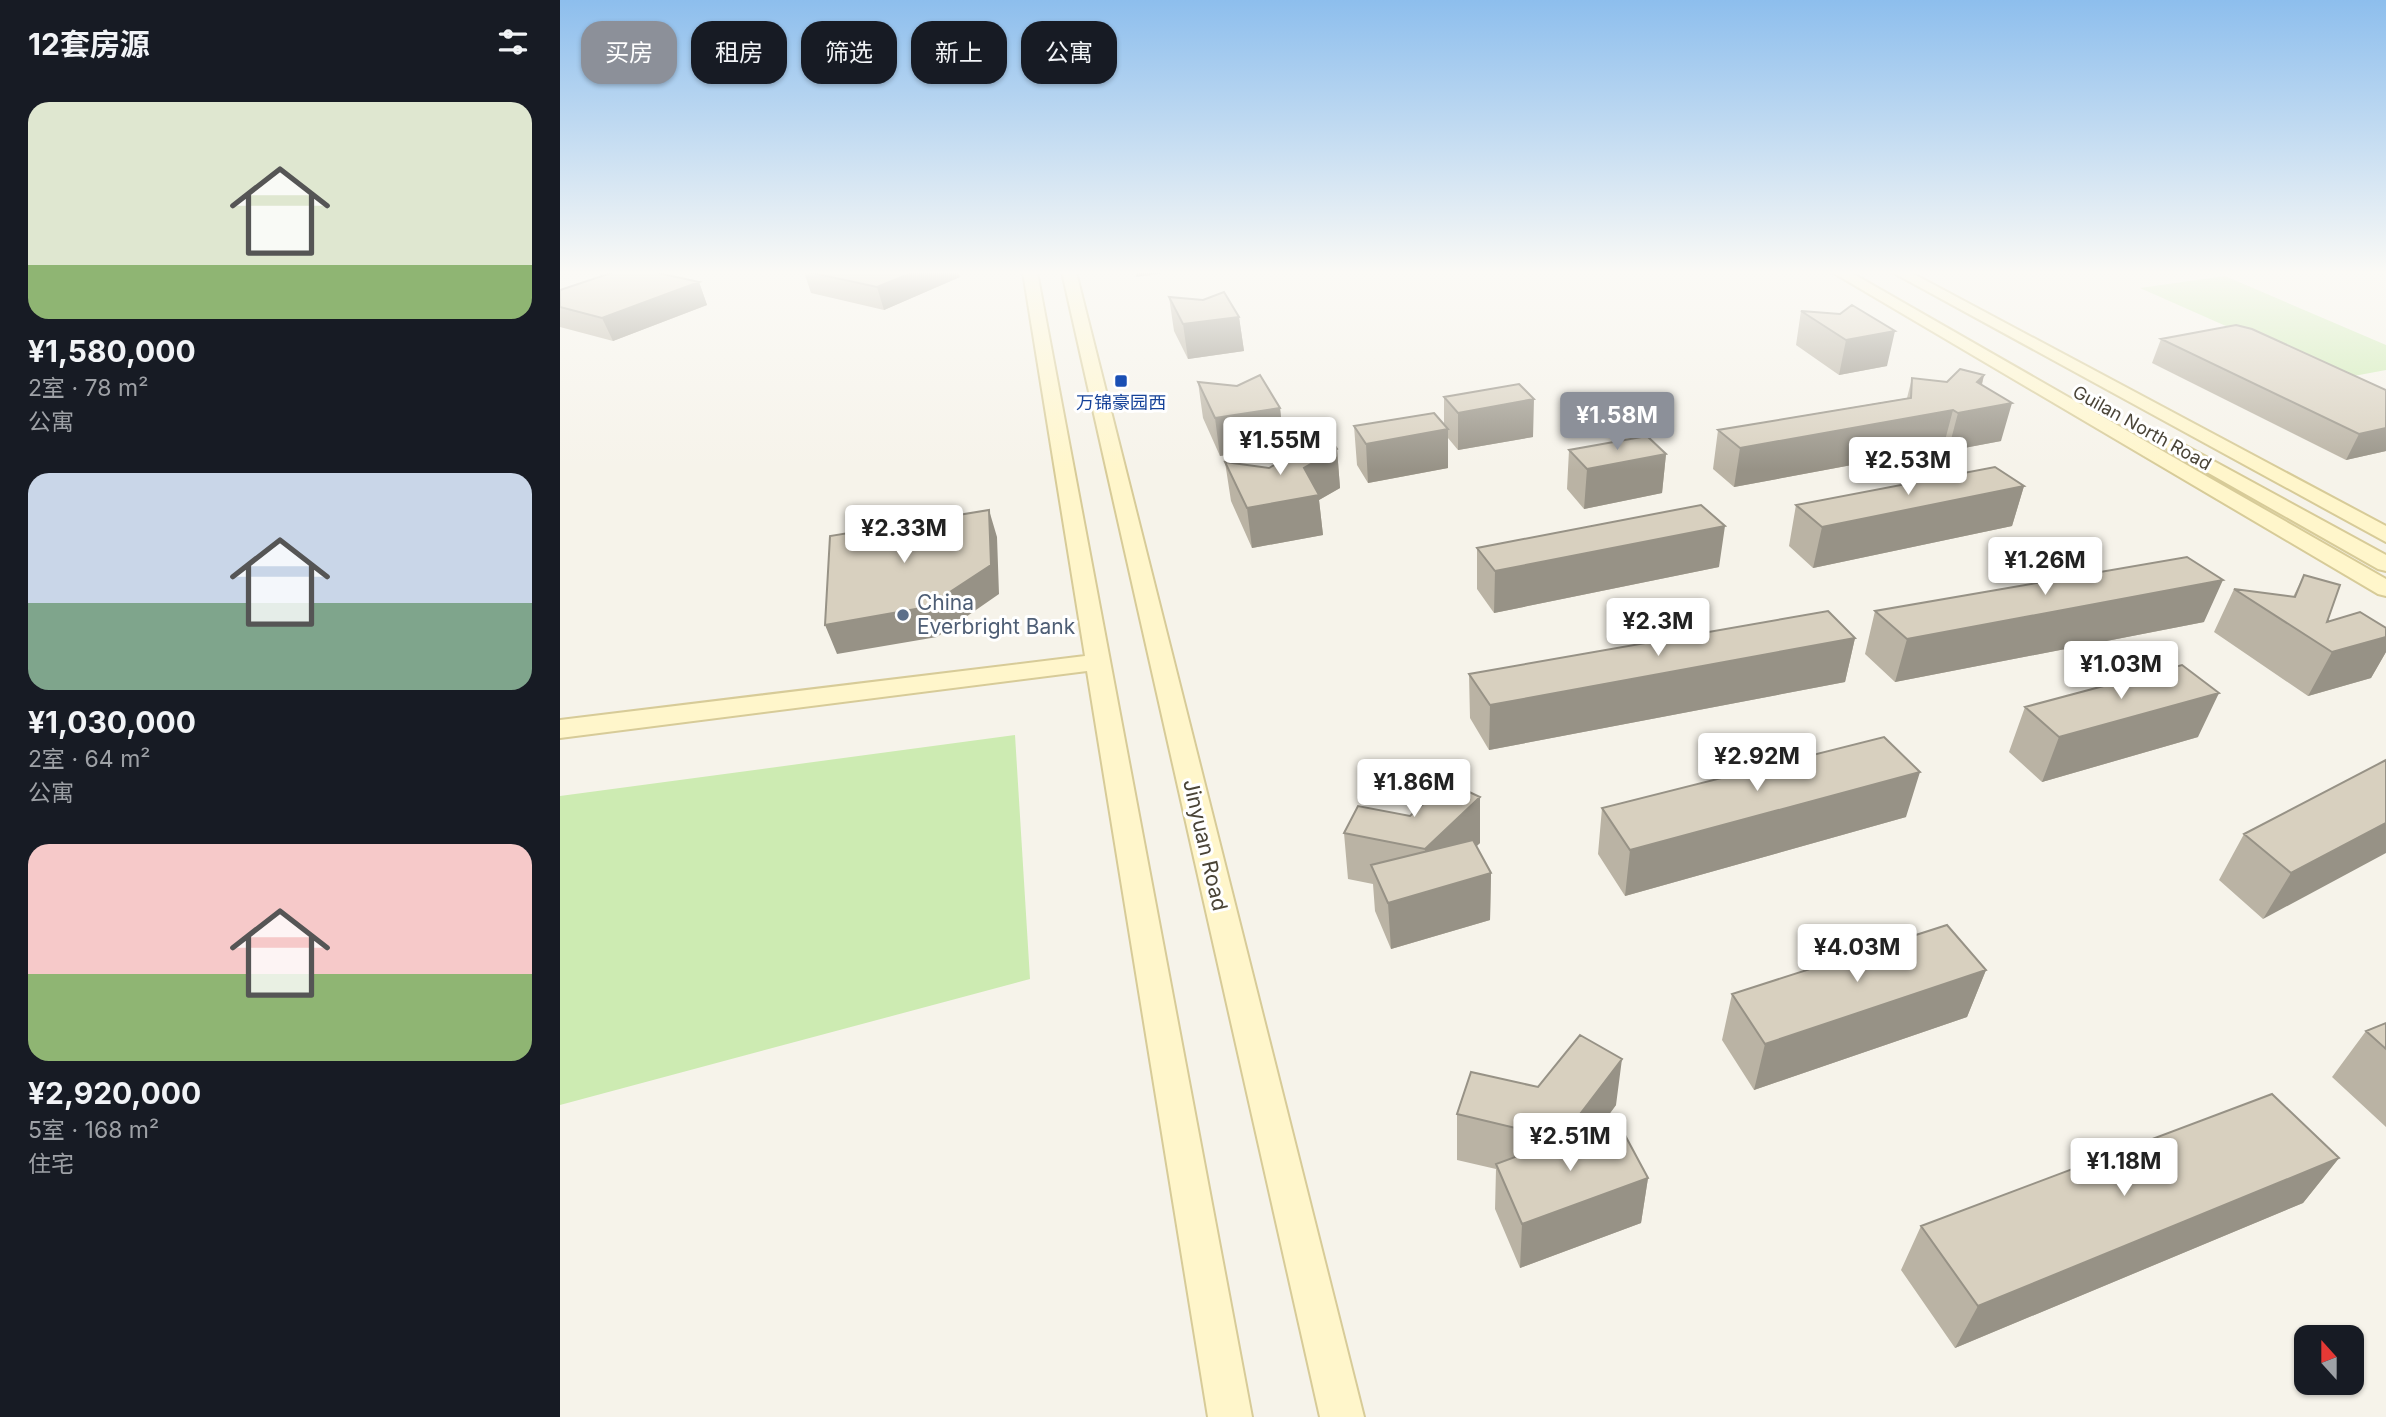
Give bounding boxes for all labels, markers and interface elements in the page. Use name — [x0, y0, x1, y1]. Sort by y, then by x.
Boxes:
chip: 买房 — [581, 21, 677, 84]
chip: 租房 — [691, 21, 787, 84]
chip: 筛选 — [801, 21, 897, 84]
chip: 新上 — [911, 21, 1007, 84]
chip: 公寓 — [1021, 21, 1117, 84]
icon: filters — [494, 23, 532, 61]
text: 12套房源 — [28, 26, 150, 62]
icon: home — [217, 148, 343, 274]
text: ¥1,580,000 — [28, 333, 196, 369]
marker: 万锦豪园西 — [1113, 373, 1129, 389]
text: 2室 · 78 m² — [28, 374, 148, 402]
street label: Guilan North Road — [2069, 381, 2215, 474]
place label: 万锦豪园西 — [1076, 392, 1166, 413]
pin: ¥1.58M — [1560, 392, 1674, 452]
text: ¥1.58M — [1576, 401, 1658, 429]
text: 公寓 — [28, 408, 74, 436]
pin: ¥1.55M — [1223, 418, 1337, 477]
text: ¥1.55M — [1239, 426, 1321, 454]
pin: ¥2.53M — [1851, 438, 1965, 497]
text: ¥2.53M — [1865, 446, 1951, 474]
pin: ¥2.33M — [847, 505, 961, 565]
text: ¥2.33M — [861, 514, 947, 542]
icon: home — [217, 519, 343, 645]
pin: ¥1.26M — [1988, 538, 2102, 597]
text: ¥1.26M — [2004, 546, 2086, 574]
place label: China Everbright Bank — [917, 590, 1076, 639]
pin: ¥2.3M — [1609, 598, 1707, 658]
marker: China Everbright Bank — [895, 607, 911, 623]
text: ¥2.3M — [1622, 607, 1694, 635]
pin: ¥1.03M — [2064, 642, 2178, 701]
text: ¥1.03M — [2080, 650, 2162, 678]
text: ¥1,030,000 — [28, 704, 196, 740]
pin: ¥2.92M — [1700, 734, 1814, 793]
text: ¥2.92M — [1714, 742, 1800, 770]
text: 2室 · 64 m² — [28, 745, 151, 773]
pin: ¥1.86M — [1357, 760, 1471, 819]
text: ¥1.86M — [1373, 768, 1455, 796]
street label: Jinyuan Road — [1178, 777, 1233, 913]
text: 公寓 — [28, 779, 74, 807]
icon: home — [217, 890, 343, 1016]
pin: ¥4.03M — [1800, 925, 1914, 984]
text: ¥4.03M — [1814, 933, 1900, 961]
text: ¥2,920,000 — [28, 1075, 201, 1111]
pin: ¥2.51M — [1513, 1114, 1627, 1173]
text: 5室 · 168 m² — [28, 1116, 159, 1144]
text: ¥2.51M — [1529, 1122, 1611, 1150]
pin: ¥1.18M — [2067, 1138, 2181, 1198]
text: ¥1.18M — [2087, 1147, 2161, 1175]
text: 住宅 — [28, 1150, 74, 1178]
north arrow — [2294, 1325, 2364, 1395]
map controls — [2294, 1325, 2364, 1395]

